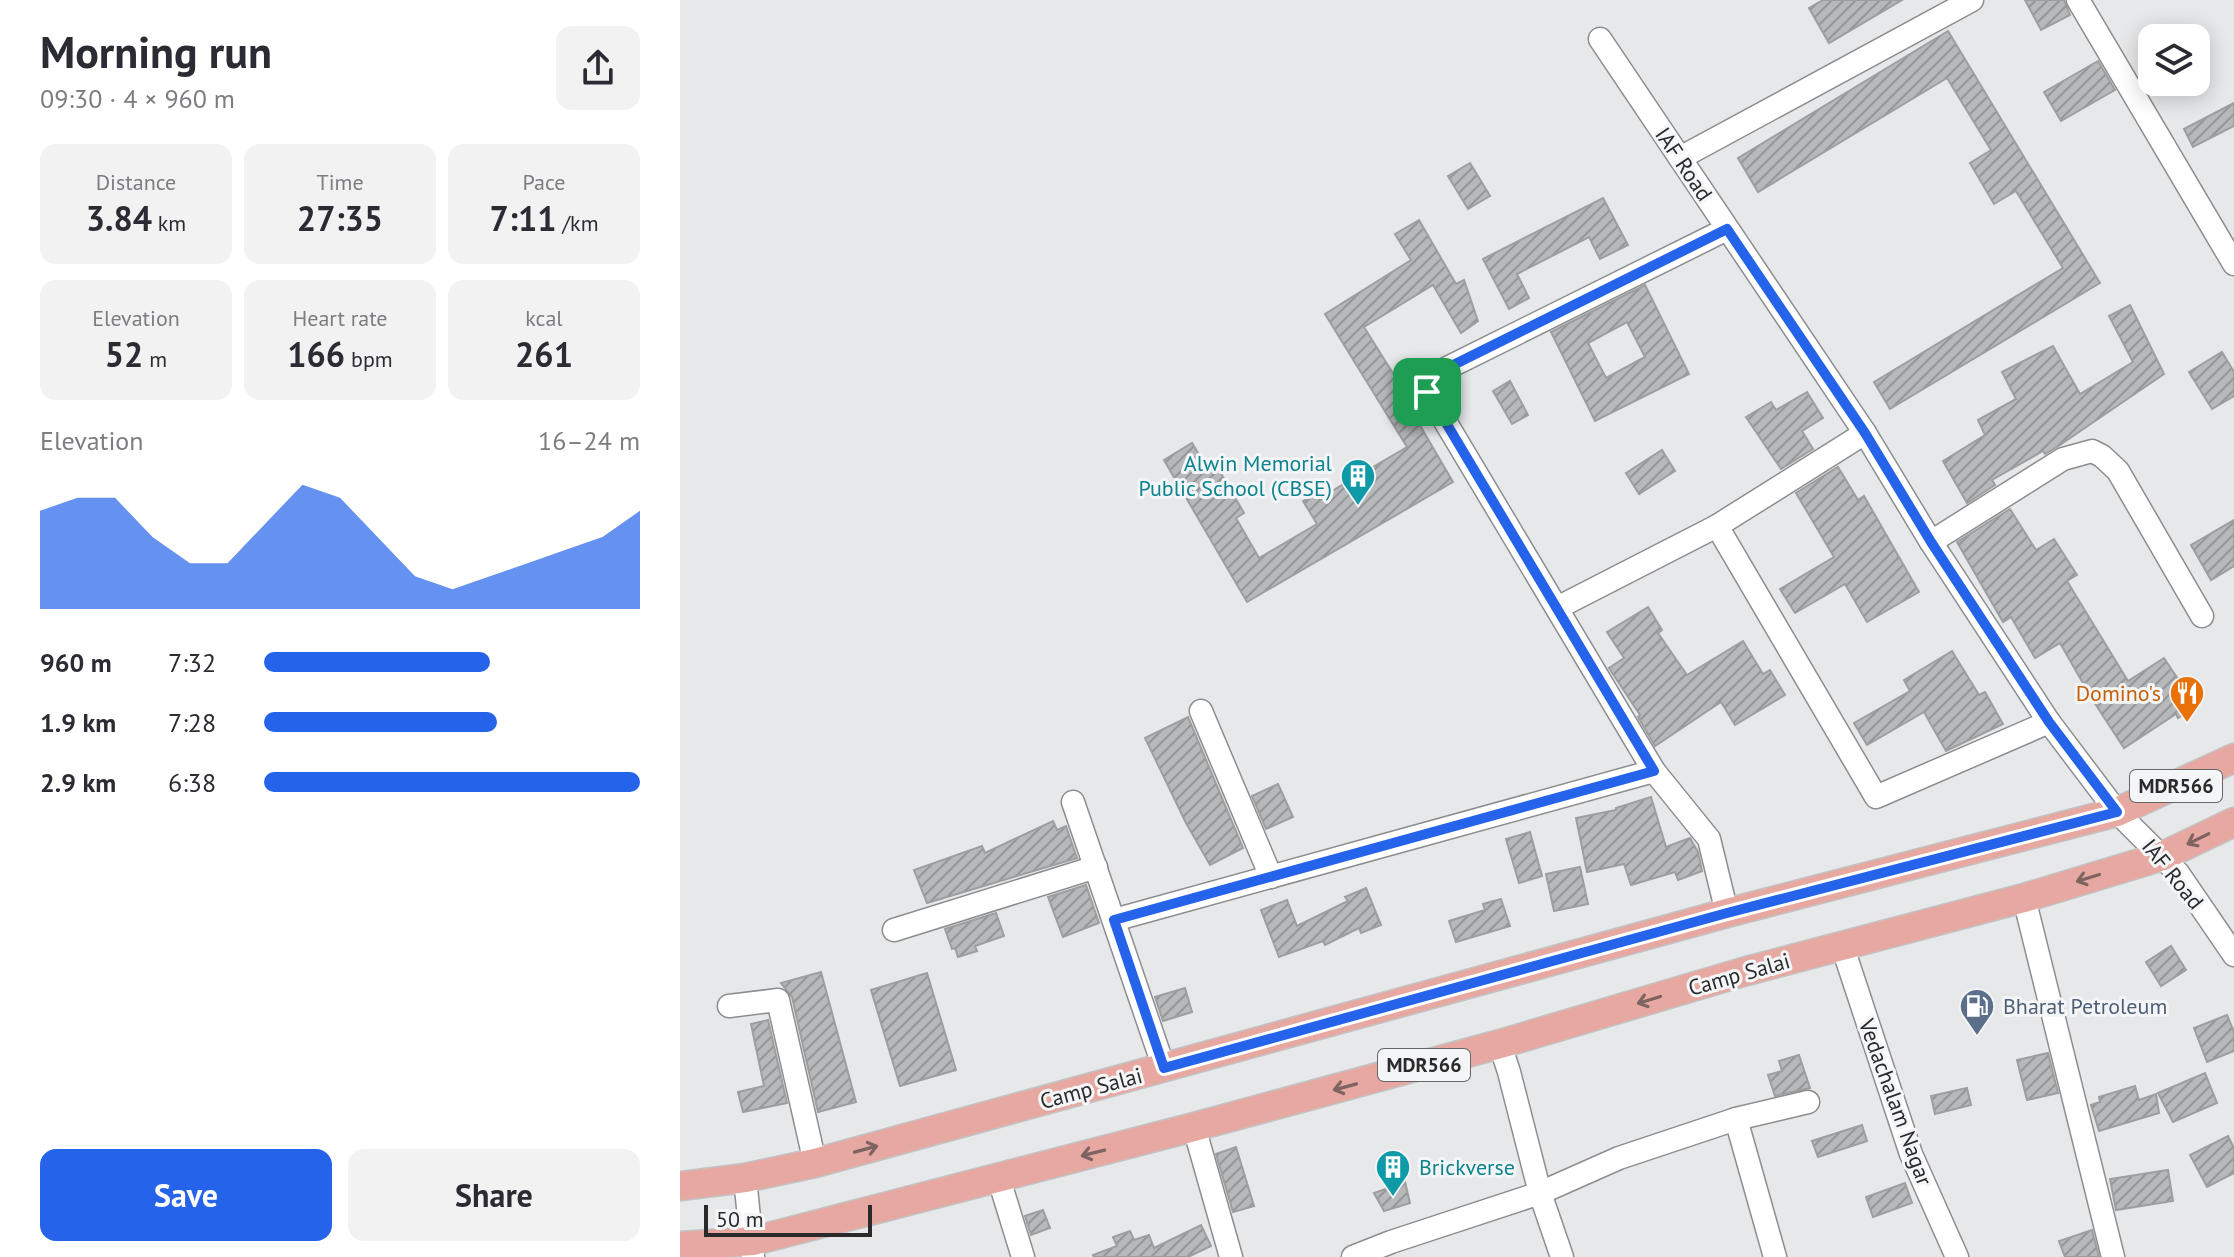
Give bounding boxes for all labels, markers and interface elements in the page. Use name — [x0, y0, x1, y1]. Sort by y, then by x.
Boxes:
text: Morning run — [40, 23, 272, 80]
map controls — [2138, 24, 2210, 96]
button: layers — [2138, 24, 2210, 96]
button: share — [556, 26, 640, 110]
text: 09:30 · 4 × 960 m — [40, 82, 235, 115]
street label: IAF Road — [1649, 122, 1719, 206]
text: Distance — [96, 168, 176, 196]
text: Time — [316, 168, 364, 196]
text: Pace — [522, 168, 566, 196]
text: 3.84 — [86, 196, 152, 240]
text: 27:35 — [297, 196, 383, 240]
text: 7:11 — [489, 196, 556, 240]
text: km — [152, 209, 186, 237]
text: /km — [556, 209, 599, 237]
text: Elevation — [92, 304, 180, 332]
text: Heart rate — [292, 304, 388, 332]
text: kcal — [525, 304, 563, 332]
text: 52 — [105, 332, 143, 376]
text: 166 — [287, 332, 345, 376]
text: 261 — [515, 332, 573, 376]
text: m — [143, 345, 167, 373]
text: bpm — [345, 345, 393, 373]
pin — [1393, 358, 1461, 426]
icon: arrive — [1405, 370, 1449, 414]
text: Elevation — [40, 424, 144, 457]
text: 16–24 m — [538, 424, 640, 457]
place label: Alwin Memorial Public School (CBSE) — [1138, 449, 1333, 502]
building icon: Alwin Memorial Public School (CBSE) — [1339, 457, 1377, 507]
text: 960 m — [40, 646, 112, 679]
text: 7:32 — [168, 646, 216, 679]
restaurant icon: Domino's — [2168, 674, 2206, 724]
place label: Domino's — [2076, 679, 2161, 707]
text: 1.9 km — [40, 706, 116, 739]
text: 7:28 — [168, 706, 216, 739]
text: 2.9 km — [40, 766, 116, 799]
text: 6:38 — [168, 766, 216, 799]
road number: MDR566 — [2130, 770, 2222, 802]
one-way arrow — [2187, 832, 2211, 847]
street label: IAF Road — [2136, 833, 2210, 915]
one-way arrow — [2076, 872, 2101, 886]
street label: Camp Salai — [1685, 946, 1793, 1002]
fuel station icon: Bharat Petroleum — [1958, 987, 1996, 1037]
place label: Bharat Petroleum — [2003, 992, 2167, 1020]
one-way arrow — [1636, 993, 1662, 1008]
street label: Vedachalam Nagar — [1853, 1014, 1939, 1190]
road number: MDR566 — [1378, 1049, 1470, 1081]
street label: Camp Salai — [1037, 1061, 1145, 1115]
one-way arrow — [1332, 1080, 1358, 1095]
one-way arrow — [853, 1141, 879, 1156]
one-way arrow — [1081, 1146, 1107, 1161]
building icon: Brickverse — [1374, 1148, 1412, 1198]
button: Save — [40, 1149, 332, 1241]
button: Share — [348, 1149, 640, 1241]
place label: Brickverse — [1419, 1153, 1515, 1181]
scale bar — [704, 1201, 872, 1237]
text: 50 m — [716, 1205, 764, 1233]

